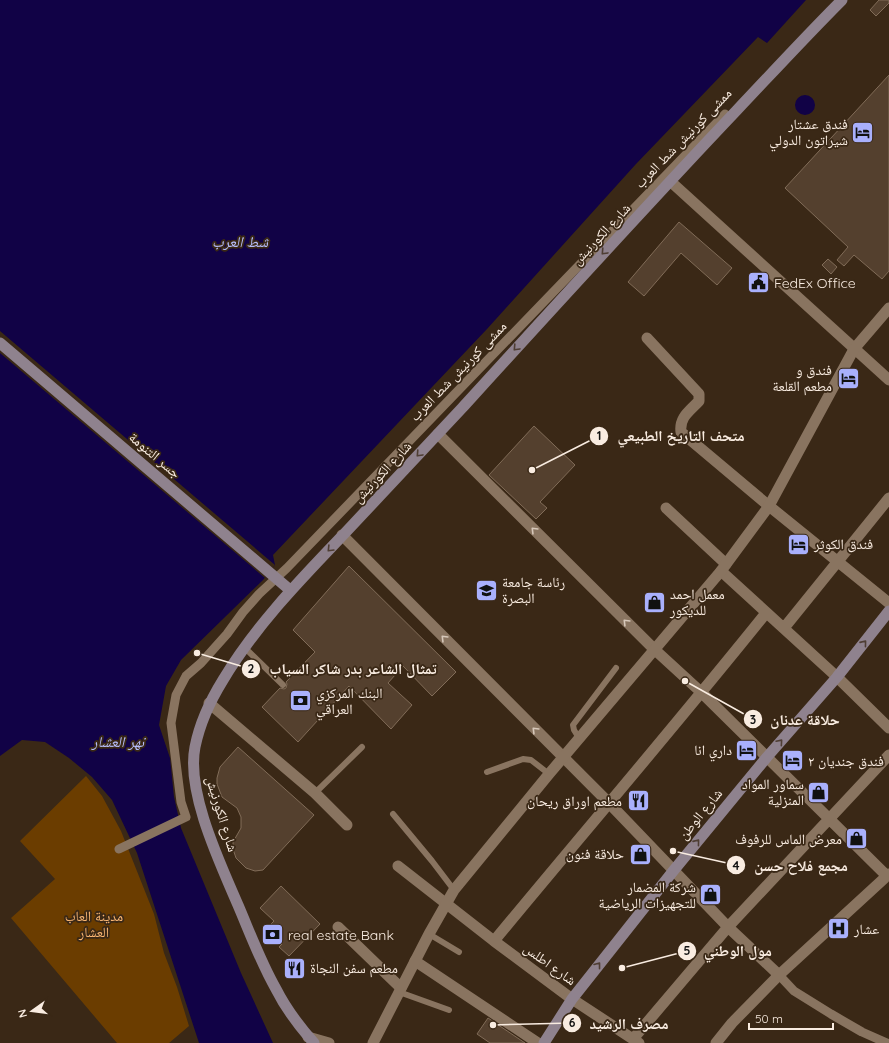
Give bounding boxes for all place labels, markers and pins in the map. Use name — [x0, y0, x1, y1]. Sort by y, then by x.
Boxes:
place label: فندق عشتار شيراتون الدولي — [769, 115, 848, 152]
hotel icon: فندق عشتار شيراتون الدولي — [850, 119, 876, 145]
public building icon: FedEx Office — [745, 270, 771, 296]
place label: FedEx Office — [774, 274, 856, 292]
place label: فندق و مطعم القلعة — [773, 361, 832, 396]
hotel icon: فندق و مطعم القلعة — [835, 365, 861, 391]
callout: متحف التاريخ الطبيعي — [589, 423, 752, 450]
hotel icon: فندق الكوثر — [785, 531, 811, 557]
place label: فندق الكوثر — [813, 535, 873, 553]
place label: رئاسة جامعة البصرة — [502, 573, 565, 607]
school or university icon: رئاسة جامعة البصرة — [473, 577, 499, 603]
place label: معمل احمد للديكور — [669, 585, 725, 619]
shop icon: معمل احمد للديكور — [642, 589, 668, 615]
callout: تمثال الشاعر بدر شاكر السياب — [241, 656, 444, 683]
place label: البنك المركزي العراقي — [316, 684, 382, 721]
bank icon: البنك المركزي العراقي — [288, 688, 314, 714]
callout: حلاقة عدنان — [743, 706, 848, 733]
hotel icon: داري انا — [734, 737, 760, 763]
place label: داري انا — [694, 741, 732, 762]
hotel icon: فندق جنديان ٢ — [779, 748, 805, 774]
place label: فندق جنديان ٢ — [808, 752, 884, 770]
place label: سماور المواد المنزلية — [742, 775, 804, 809]
shop icon: سماور المواد المنزلية — [806, 779, 832, 805]
restaurant icon: مطعم اوراق ريحان — [625, 788, 651, 814]
place label: مطعم اوراق ريحان — [527, 792, 622, 811]
shop icon: معرض الماس للرفوف — [844, 826, 870, 852]
place label: معرض الماس للرفوف — [735, 830, 842, 848]
shop icon: حلاقة فنون — [627, 841, 653, 867]
place label: حلاقة فنون — [566, 845, 624, 863]
callout: مجمع فلاح حسن — [726, 852, 856, 879]
place label: شركة المضمار للتجهيزات الرياضية — [599, 878, 696, 912]
shop icon: شركة المضمار للتجهيزات الرياضية — [698, 882, 724, 908]
hospital icon: عشار — [826, 916, 852, 942]
place label: عشار — [853, 920, 879, 938]
bank icon: real estate Bank — [260, 922, 286, 948]
place label: real estate Bank — [288, 926, 394, 944]
callout: مول الوطني — [677, 937, 780, 964]
restaurant icon: مطعم سفن النجاة — [282, 955, 308, 981]
place label: مطعم سفن النجاة — [310, 959, 398, 978]
callout: مصرف الرشيد — [562, 1010, 677, 1037]

